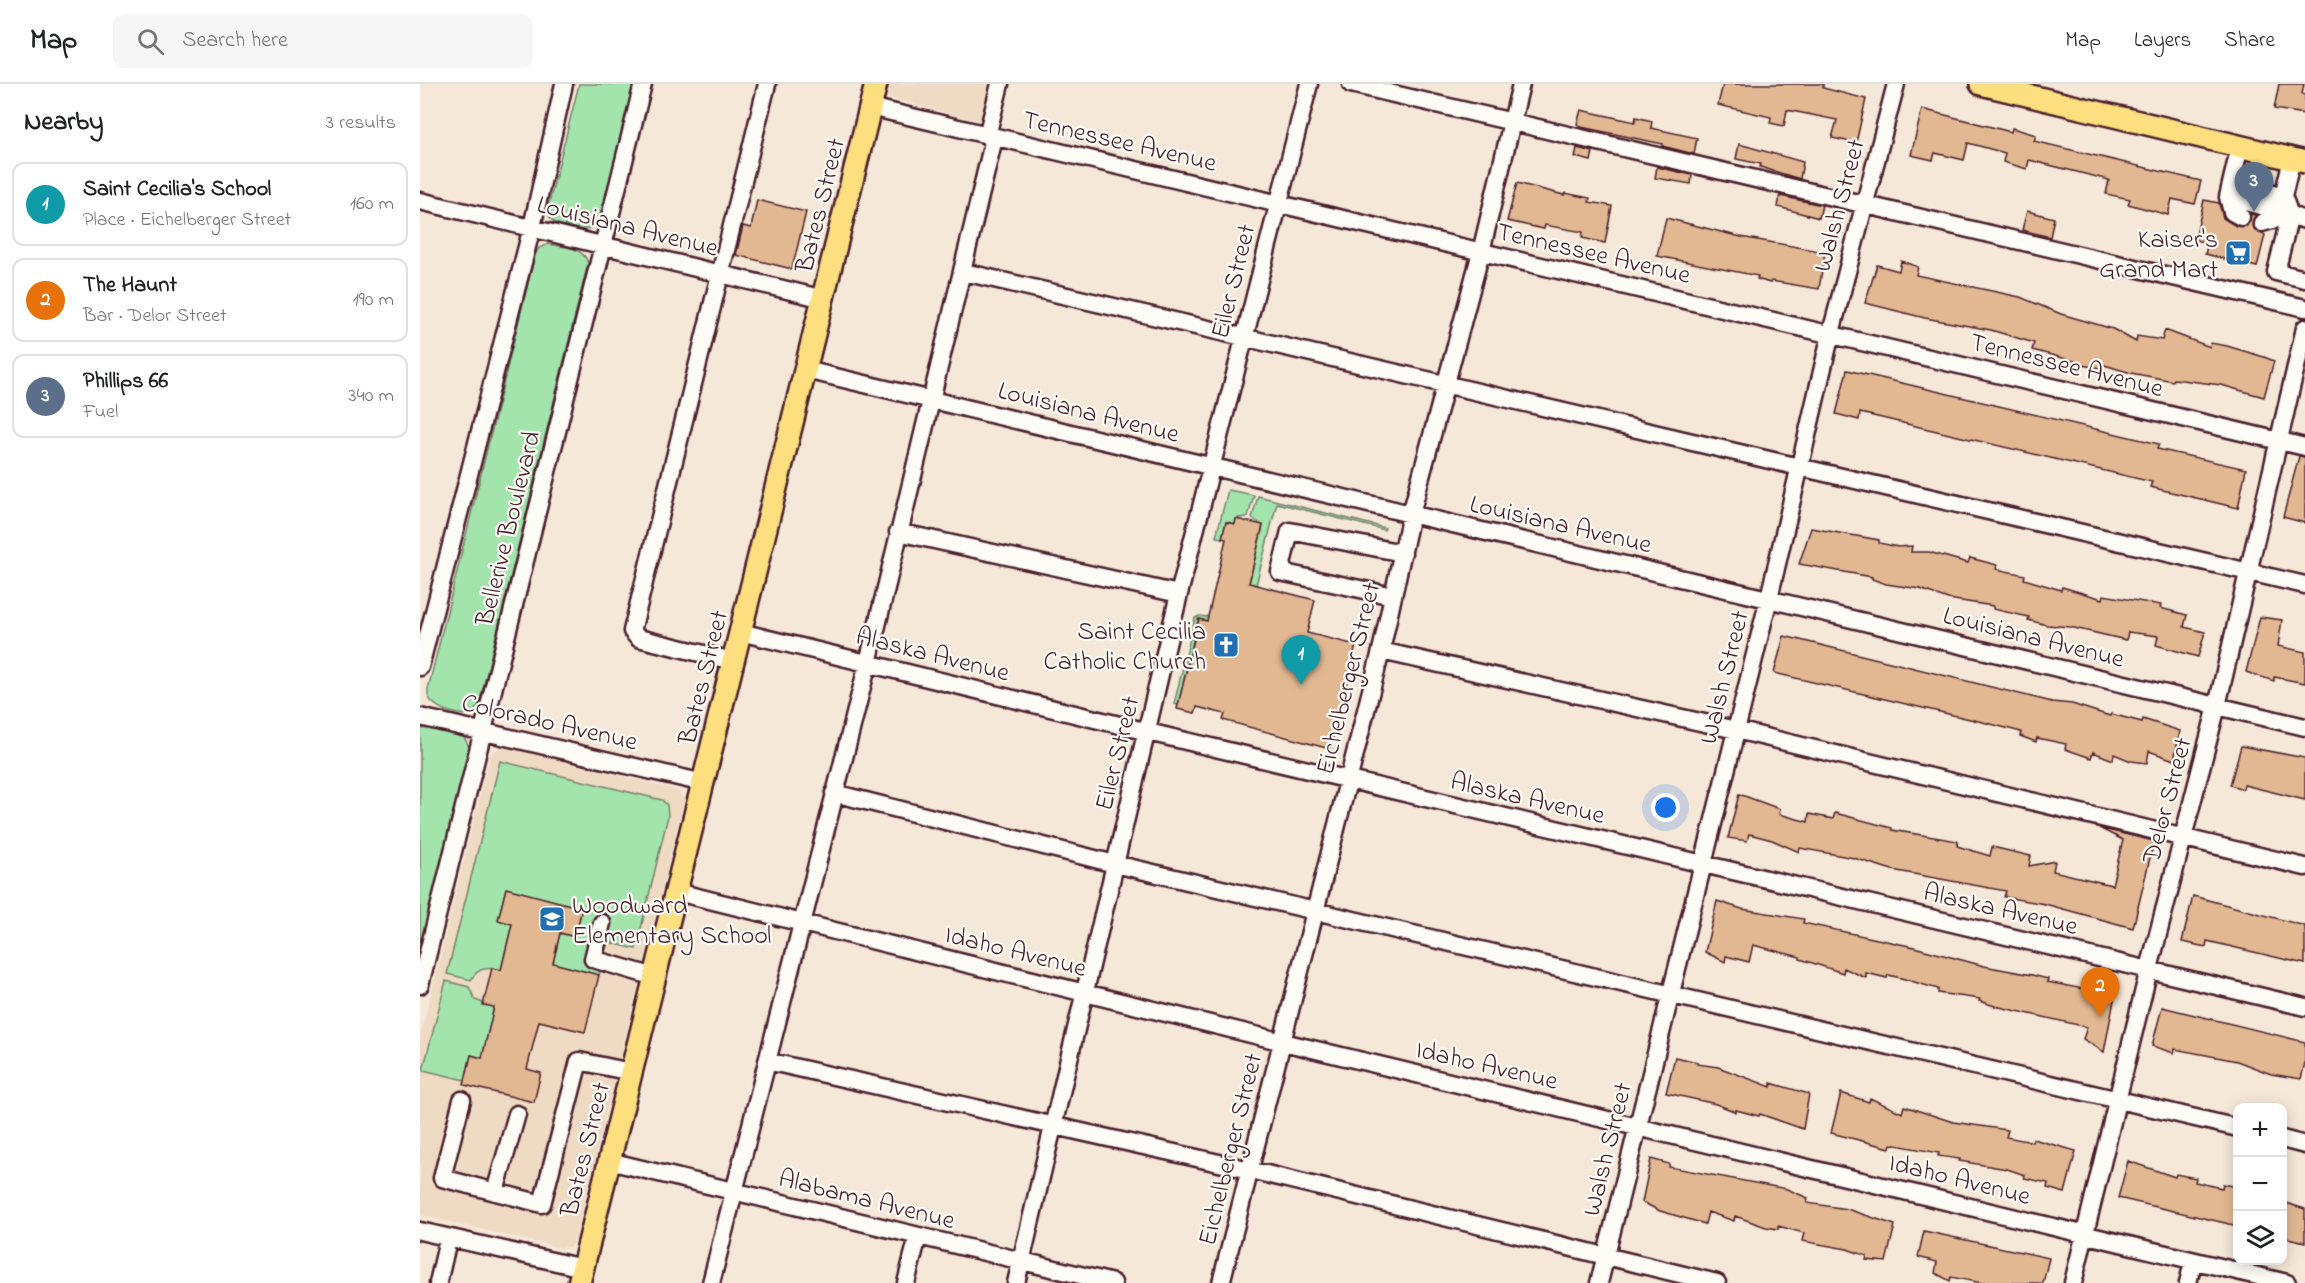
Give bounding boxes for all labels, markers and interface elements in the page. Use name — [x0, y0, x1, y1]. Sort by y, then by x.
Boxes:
search box — [113, 14, 533, 68]
text: Map — [30, 21, 77, 62]
icon: search — [134, 25, 167, 58]
text: Search here — [182, 25, 288, 57]
text: Map — [2065, 26, 2101, 56]
text: Layers — [2134, 26, 2191, 56]
text: Share — [2224, 26, 2275, 56]
street label: Tennessee Avenue — [1019, 102, 1220, 184]
text: Nearby — [24, 104, 103, 142]
text: 3 results — [326, 109, 396, 138]
street label: Bates Street — [787, 134, 857, 278]
street label: Walsh Street — [1805, 135, 1877, 276]
pin: 3 — [2234, 162, 2274, 212]
text: Saint Cecilia's School — [83, 174, 271, 206]
street label: Louisiana Avenue — [533, 187, 722, 269]
text: 1 — [42, 190, 49, 219]
text: 160 m — [350, 190, 394, 219]
text: Place · Eichelberger Street — [83, 206, 291, 235]
street label: Tennessee Avenue — [1493, 214, 1694, 296]
street label: Eiler Street — [1202, 220, 1268, 343]
place label: Kaiser's Grand Mart — [2099, 222, 2218, 290]
supermarket icon: Kaiser's Grand Mart — [2223, 238, 2253, 268]
text: The Haunt — [83, 270, 177, 302]
text: 2 — [41, 286, 50, 315]
text: 190 m — [352, 286, 394, 315]
text: Bar · Delor Street — [83, 302, 227, 331]
street label: Tennessee Avenue — [1966, 325, 2167, 409]
text: Phillips 66 — [83, 366, 168, 398]
street label: Louisiana Avenue — [994, 373, 1183, 455]
text: 3 — [41, 382, 50, 411]
text: 340 m — [348, 382, 394, 411]
text: Fuel — [83, 398, 118, 427]
street label: Bellerive Boulevard — [467, 427, 553, 631]
street label: Louisiana Avenue — [1466, 487, 1655, 565]
street label: Eichelberger Street — [1308, 578, 1392, 779]
street label: Louisiana Avenue — [1939, 598, 2128, 680]
street label: Bates Street — [670, 606, 740, 750]
street label: Walsh Street — [1691, 607, 1761, 748]
place label: Saint Cecilia Catholic Church — [1043, 614, 1206, 682]
street label: Alaska Avenue — [851, 618, 1014, 693]
church icon: Saint Cecilia Catholic Church — [1211, 630, 1241, 660]
pin: 1 — [1282, 636, 1320, 685]
street label: Colorado Avenue — [458, 685, 641, 763]
street label: Eiler Street — [1086, 692, 1152, 815]
street label: Delor Street — [2134, 733, 2204, 869]
street label: Alaska Avenue — [1446, 764, 1609, 836]
your location — [1651, 793, 1680, 822]
street label: Alaska Avenue — [1919, 875, 2082, 947]
place label: Woodward Elementary School — [572, 888, 771, 956]
school or university icon: Woodward Elementary School — [537, 904, 567, 934]
street label: Idaho Avenue — [940, 917, 1090, 989]
pin: 2 — [2080, 968, 2120, 1017]
street label: Idaho Avenue — [1411, 1032, 1562, 1102]
street label: Eichelberger Street — [1190, 1049, 1274, 1250]
street label: Bates Street — [552, 1078, 622, 1222]
street label: Walsh Street — [1574, 1079, 1644, 1220]
map controls — [2233, 1103, 2287, 1265]
button: + — [2233, 1103, 2287, 1157]
street label: Idaho Avenue — [1884, 1145, 2034, 1217]
button: − — [2233, 1157, 2287, 1211]
street label: Alabama Avenue — [774, 1161, 959, 1241]
button: layers — [2233, 1211, 2287, 1265]

